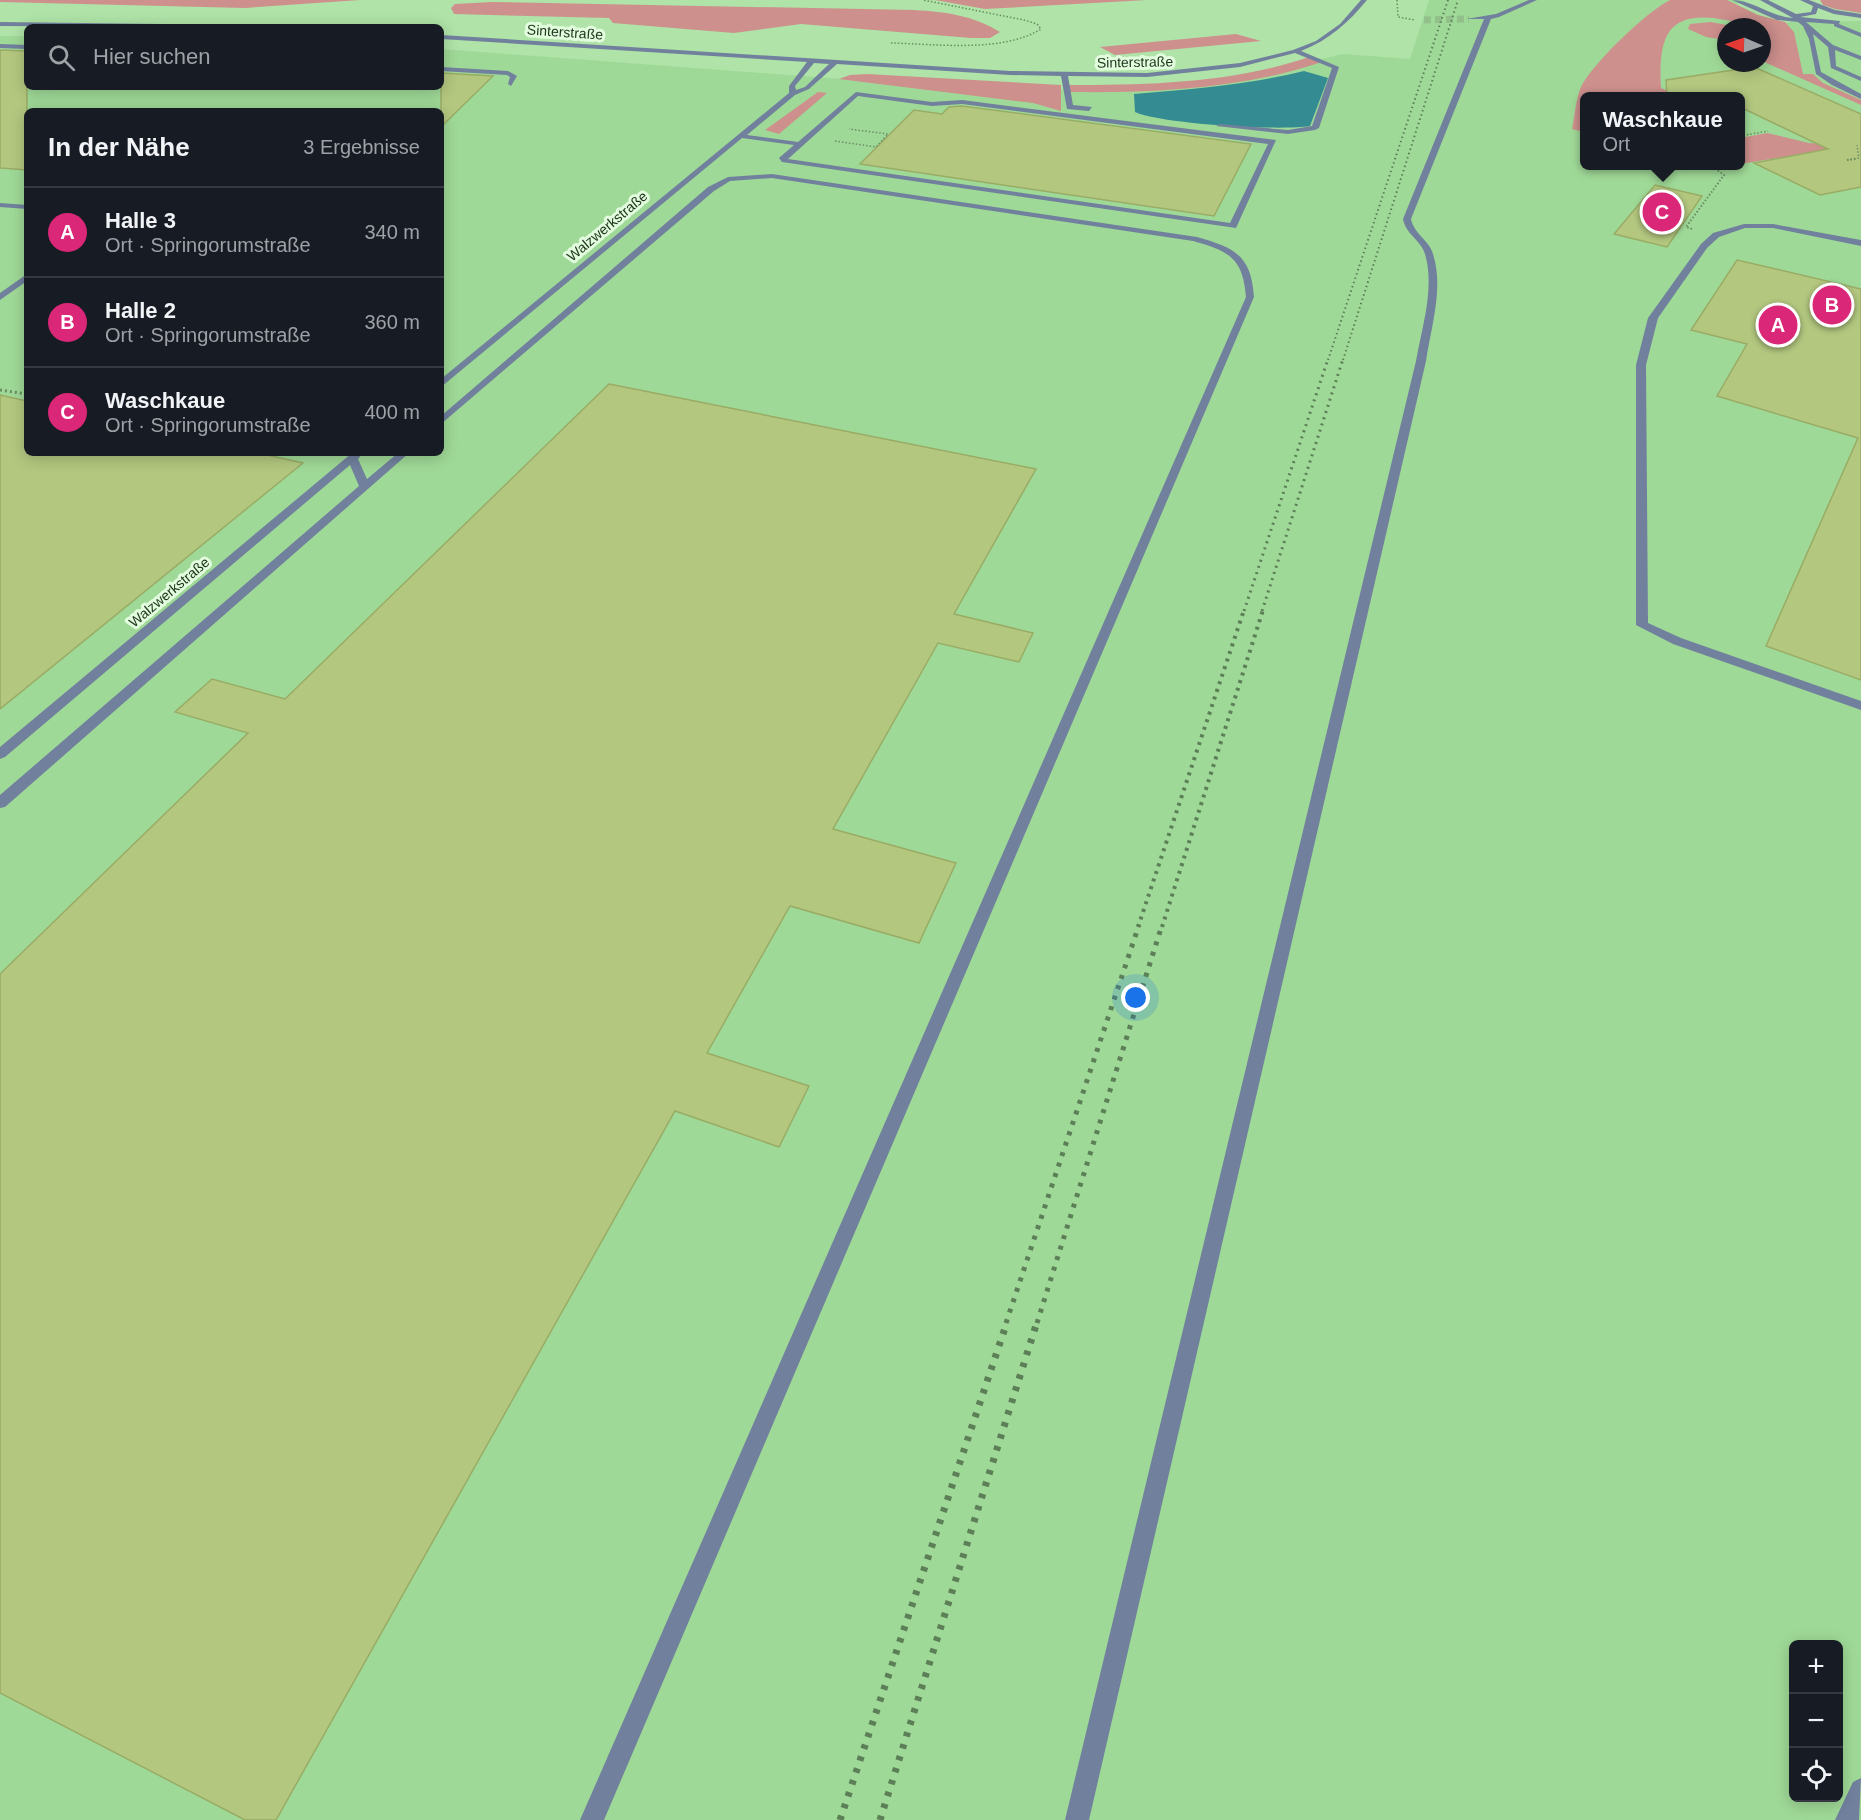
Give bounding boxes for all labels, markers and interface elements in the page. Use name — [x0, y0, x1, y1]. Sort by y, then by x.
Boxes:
north arrow — [1717, 18, 1771, 72]
street label: Sinterstraße — [526, 21, 604, 43]
search box — [24, 24, 444, 90]
icon: search — [45, 41, 78, 74]
text: Hier suchen — [93, 44, 210, 69]
street label: Sinterstraße — [1097, 53, 1173, 71]
popup — [1580, 92, 1745, 170]
text: Waschkaue — [1602, 107, 1723, 132]
text: In der Nähe — [48, 132, 190, 162]
text: Ort — [1602, 133, 1630, 155]
text: 3 Ergebnisse — [303, 136, 420, 158]
street label: Walzwerkstraße — [564, 188, 651, 264]
pin: C — [1642, 190, 1682, 234]
text: Halle 3 — [105, 208, 176, 233]
text: A — [60, 221, 75, 243]
text: 340 m — [364, 221, 420, 243]
text: Ort · Springorumstraße — [105, 234, 311, 256]
pin: B — [1812, 282, 1852, 328]
text: Halle 2 — [105, 298, 176, 323]
pin: A — [1758, 302, 1798, 348]
text: B — [60, 311, 75, 333]
text: 360 m — [364, 311, 420, 333]
text: Ort · Springorumstraße — [105, 324, 311, 346]
text: Waschkaue — [105, 388, 225, 413]
text: C — [60, 401, 75, 423]
text: 400 m — [364, 401, 420, 423]
text: Ort · Springorumstraße — [105, 414, 311, 436]
street label: Walzwerkstraße — [126, 554, 213, 630]
your location — [1121, 983, 1150, 1012]
map controls — [1789, 1640, 1843, 1802]
button: + — [1789, 1640, 1843, 1694]
button: − — [1789, 1694, 1843, 1748]
button: locate — [1789, 1748, 1843, 1802]

